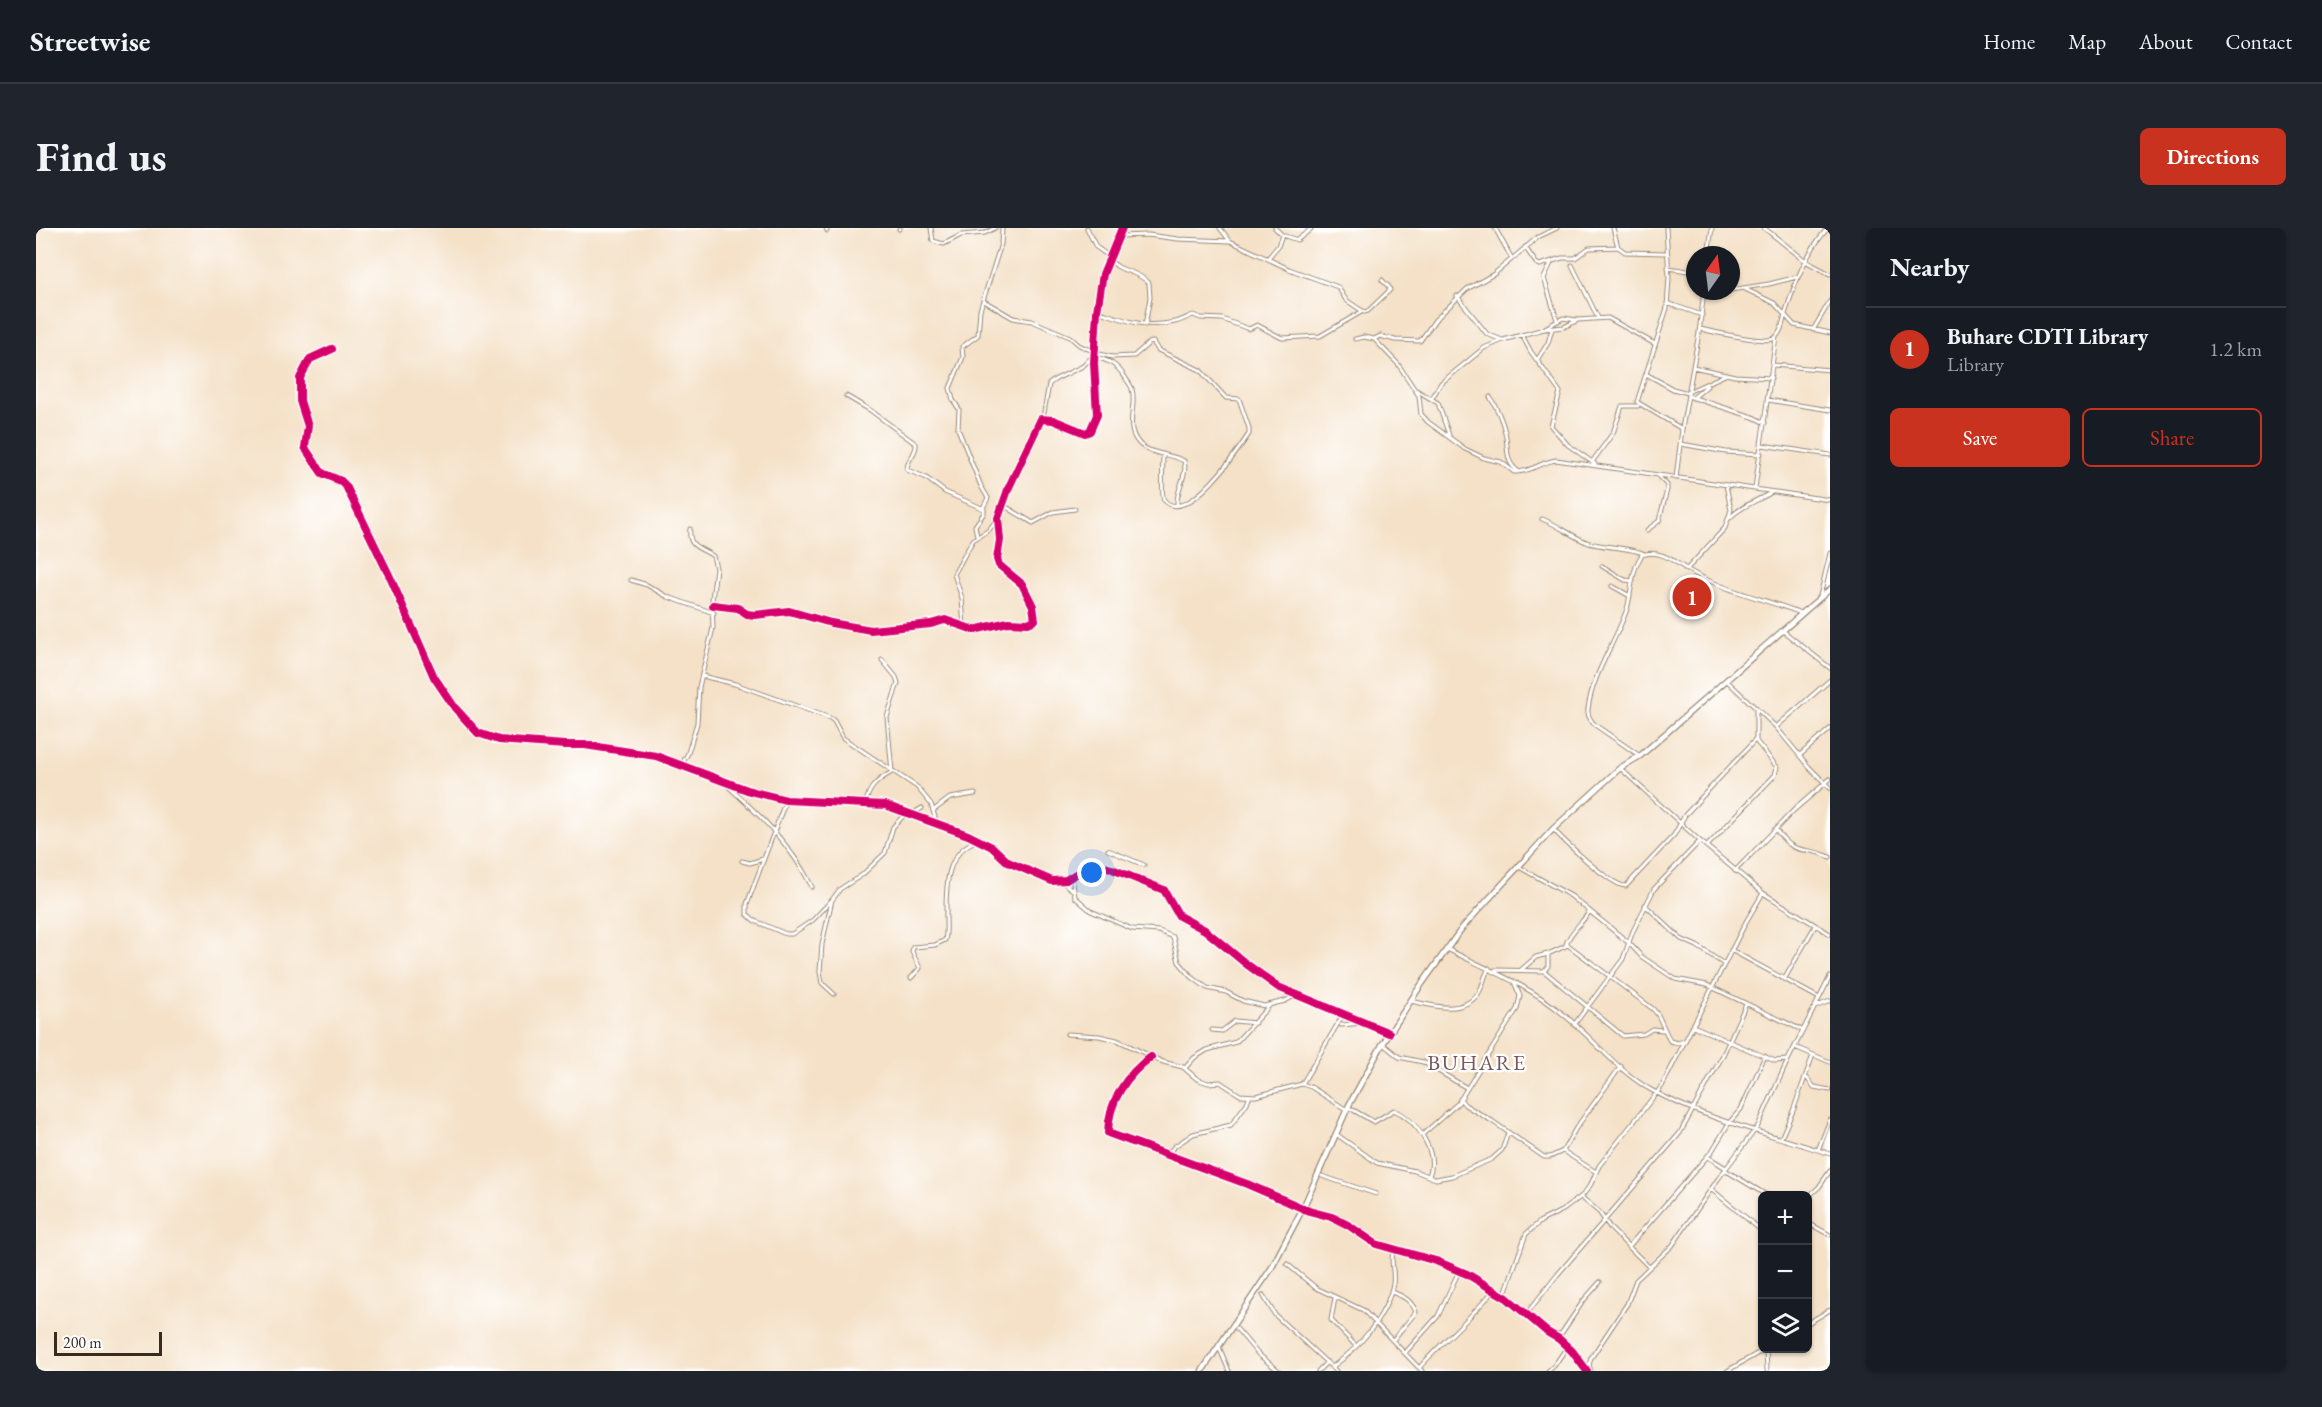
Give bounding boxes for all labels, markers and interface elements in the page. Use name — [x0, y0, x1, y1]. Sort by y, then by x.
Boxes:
text: Streetwise — [30, 23, 150, 59]
text: Home — [1983, 28, 2035, 55]
text: Map — [2068, 28, 2106, 55]
text: About — [2139, 28, 2192, 55]
text: Contact — [2225, 28, 2292, 55]
button: Directions — [2140, 128, 2286, 185]
text: Find us — [36, 129, 167, 184]
north arrow — [1686, 246, 1740, 300]
text: Nearby — [1890, 250, 1970, 284]
text: Buhare CDTI Library — [1947, 322, 2148, 351]
text: 1 — [1904, 336, 1915, 362]
text: 1.2 km — [2209, 336, 2262, 362]
text: Library — [1947, 351, 2004, 377]
button: Save — [1890, 408, 2070, 467]
button: Share — [2082, 408, 2262, 467]
pin: 1 — [1672, 574, 1712, 620]
your location — [1077, 858, 1106, 887]
district label: BUHARE — [1427, 1048, 1527, 1077]
map controls — [1758, 1191, 1812, 1353]
button: + — [1758, 1191, 1812, 1245]
button: − — [1758, 1245, 1812, 1299]
button: layers — [1758, 1299, 1812, 1353]
scale bar — [54, 1329, 162, 1356]
text: 200 m — [63, 1332, 102, 1353]

